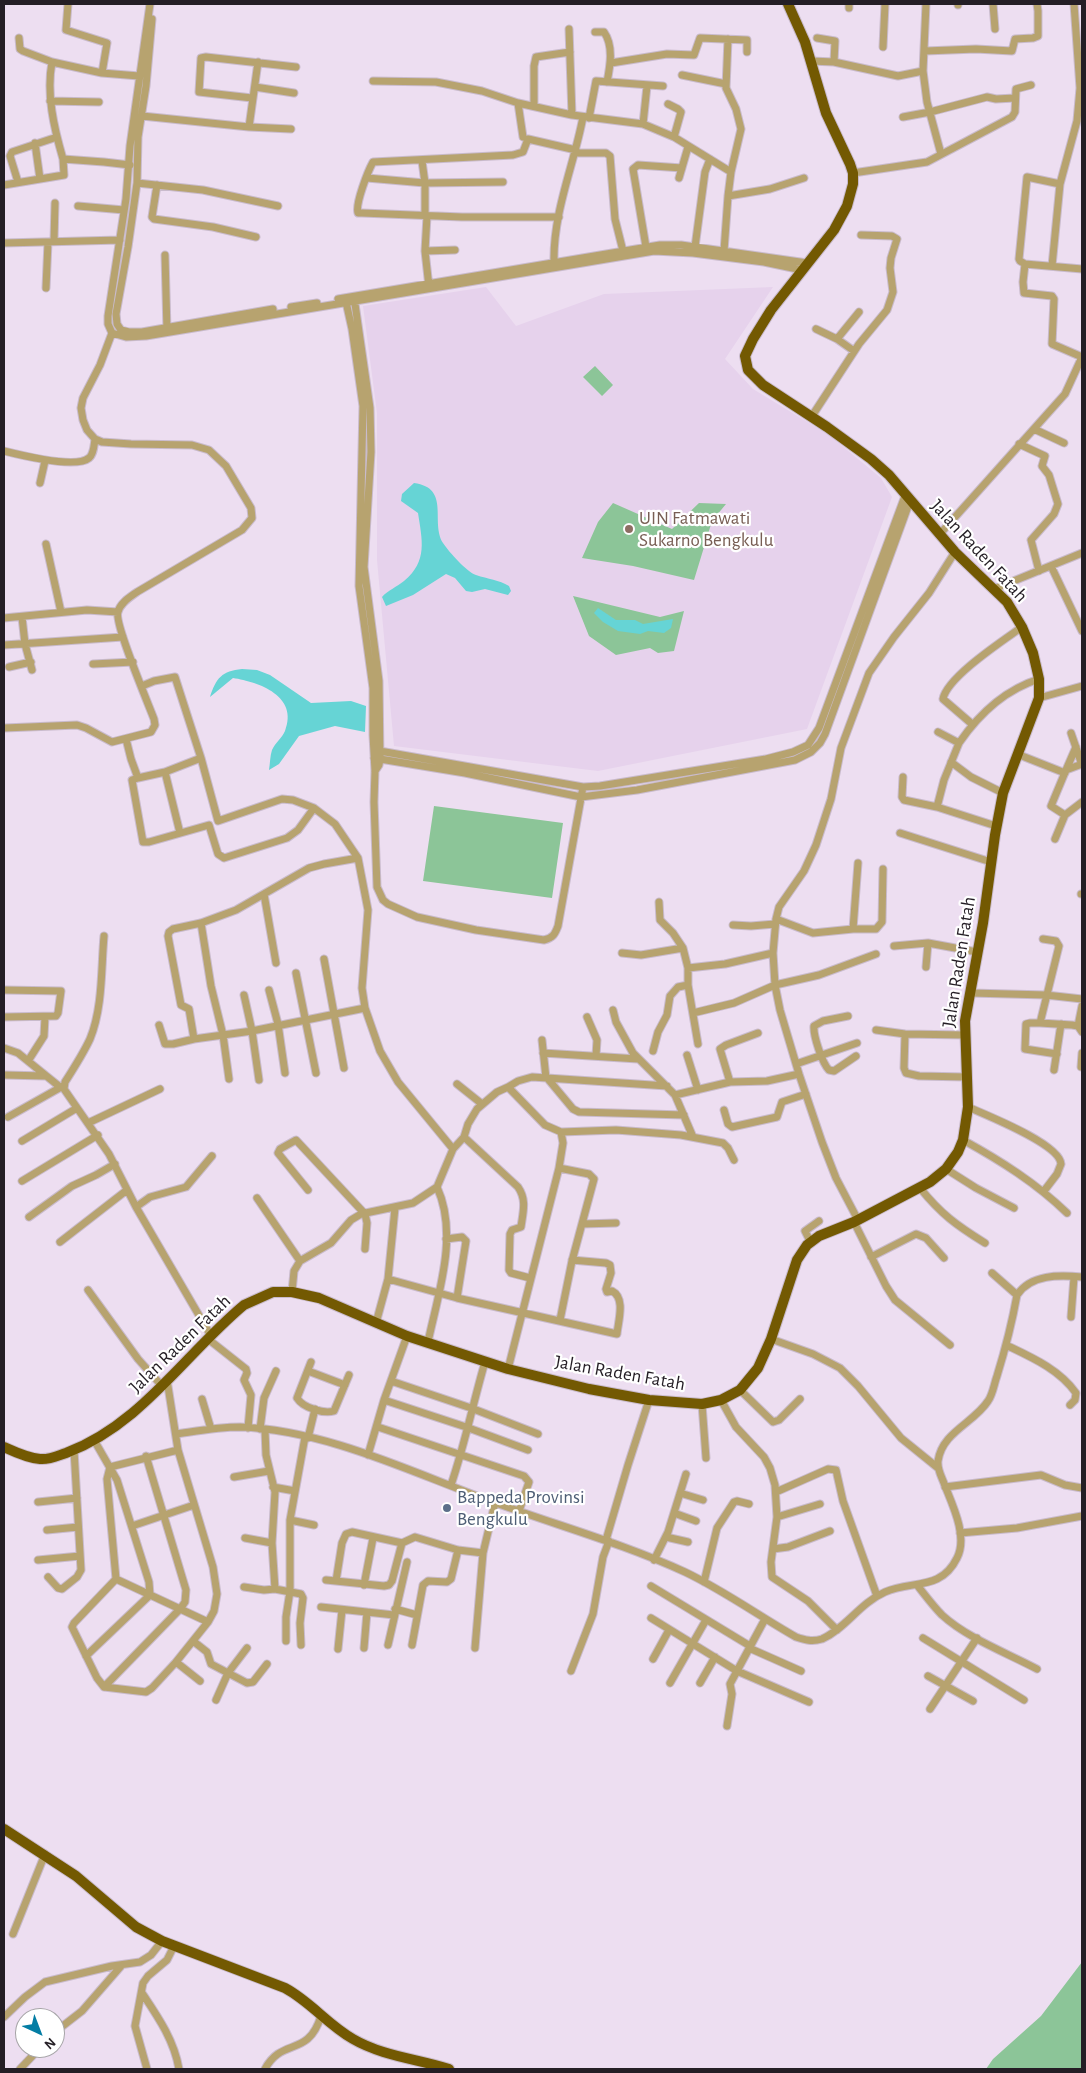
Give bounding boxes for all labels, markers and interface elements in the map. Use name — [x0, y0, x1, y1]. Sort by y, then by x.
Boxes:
street label: Jalan Raden Fatah — [926, 495, 1032, 607]
place label: UIN Fatmawati Sukarno Bengkulu — [639, 507, 774, 551]
marker: UIN Fatmawati Sukarno Bengkulu — [623, 523, 635, 535]
street label: Jalan Raden Fatah — [937, 895, 981, 1029]
street label: Jalan Raden Fatah — [125, 1290, 235, 1398]
street label: Jalan Raden Fatah — [553, 1350, 687, 1396]
place label: Bappeda Provinsi Bengkulu — [457, 1486, 585, 1530]
marker: Bappeda Provinsi Bengkulu — [441, 1502, 453, 1514]
north arrow — [15, 2008, 65, 2058]
text: N — [41, 2035, 58, 2052]

